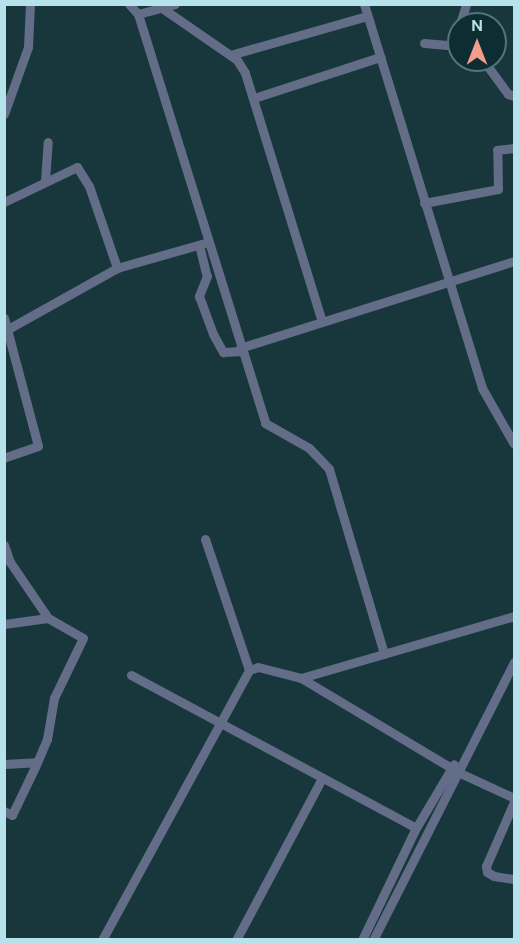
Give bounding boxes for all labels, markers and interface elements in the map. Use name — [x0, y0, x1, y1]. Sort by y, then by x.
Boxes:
north arrow — [447, 12, 507, 72]
text: N — [471, 15, 483, 36]

